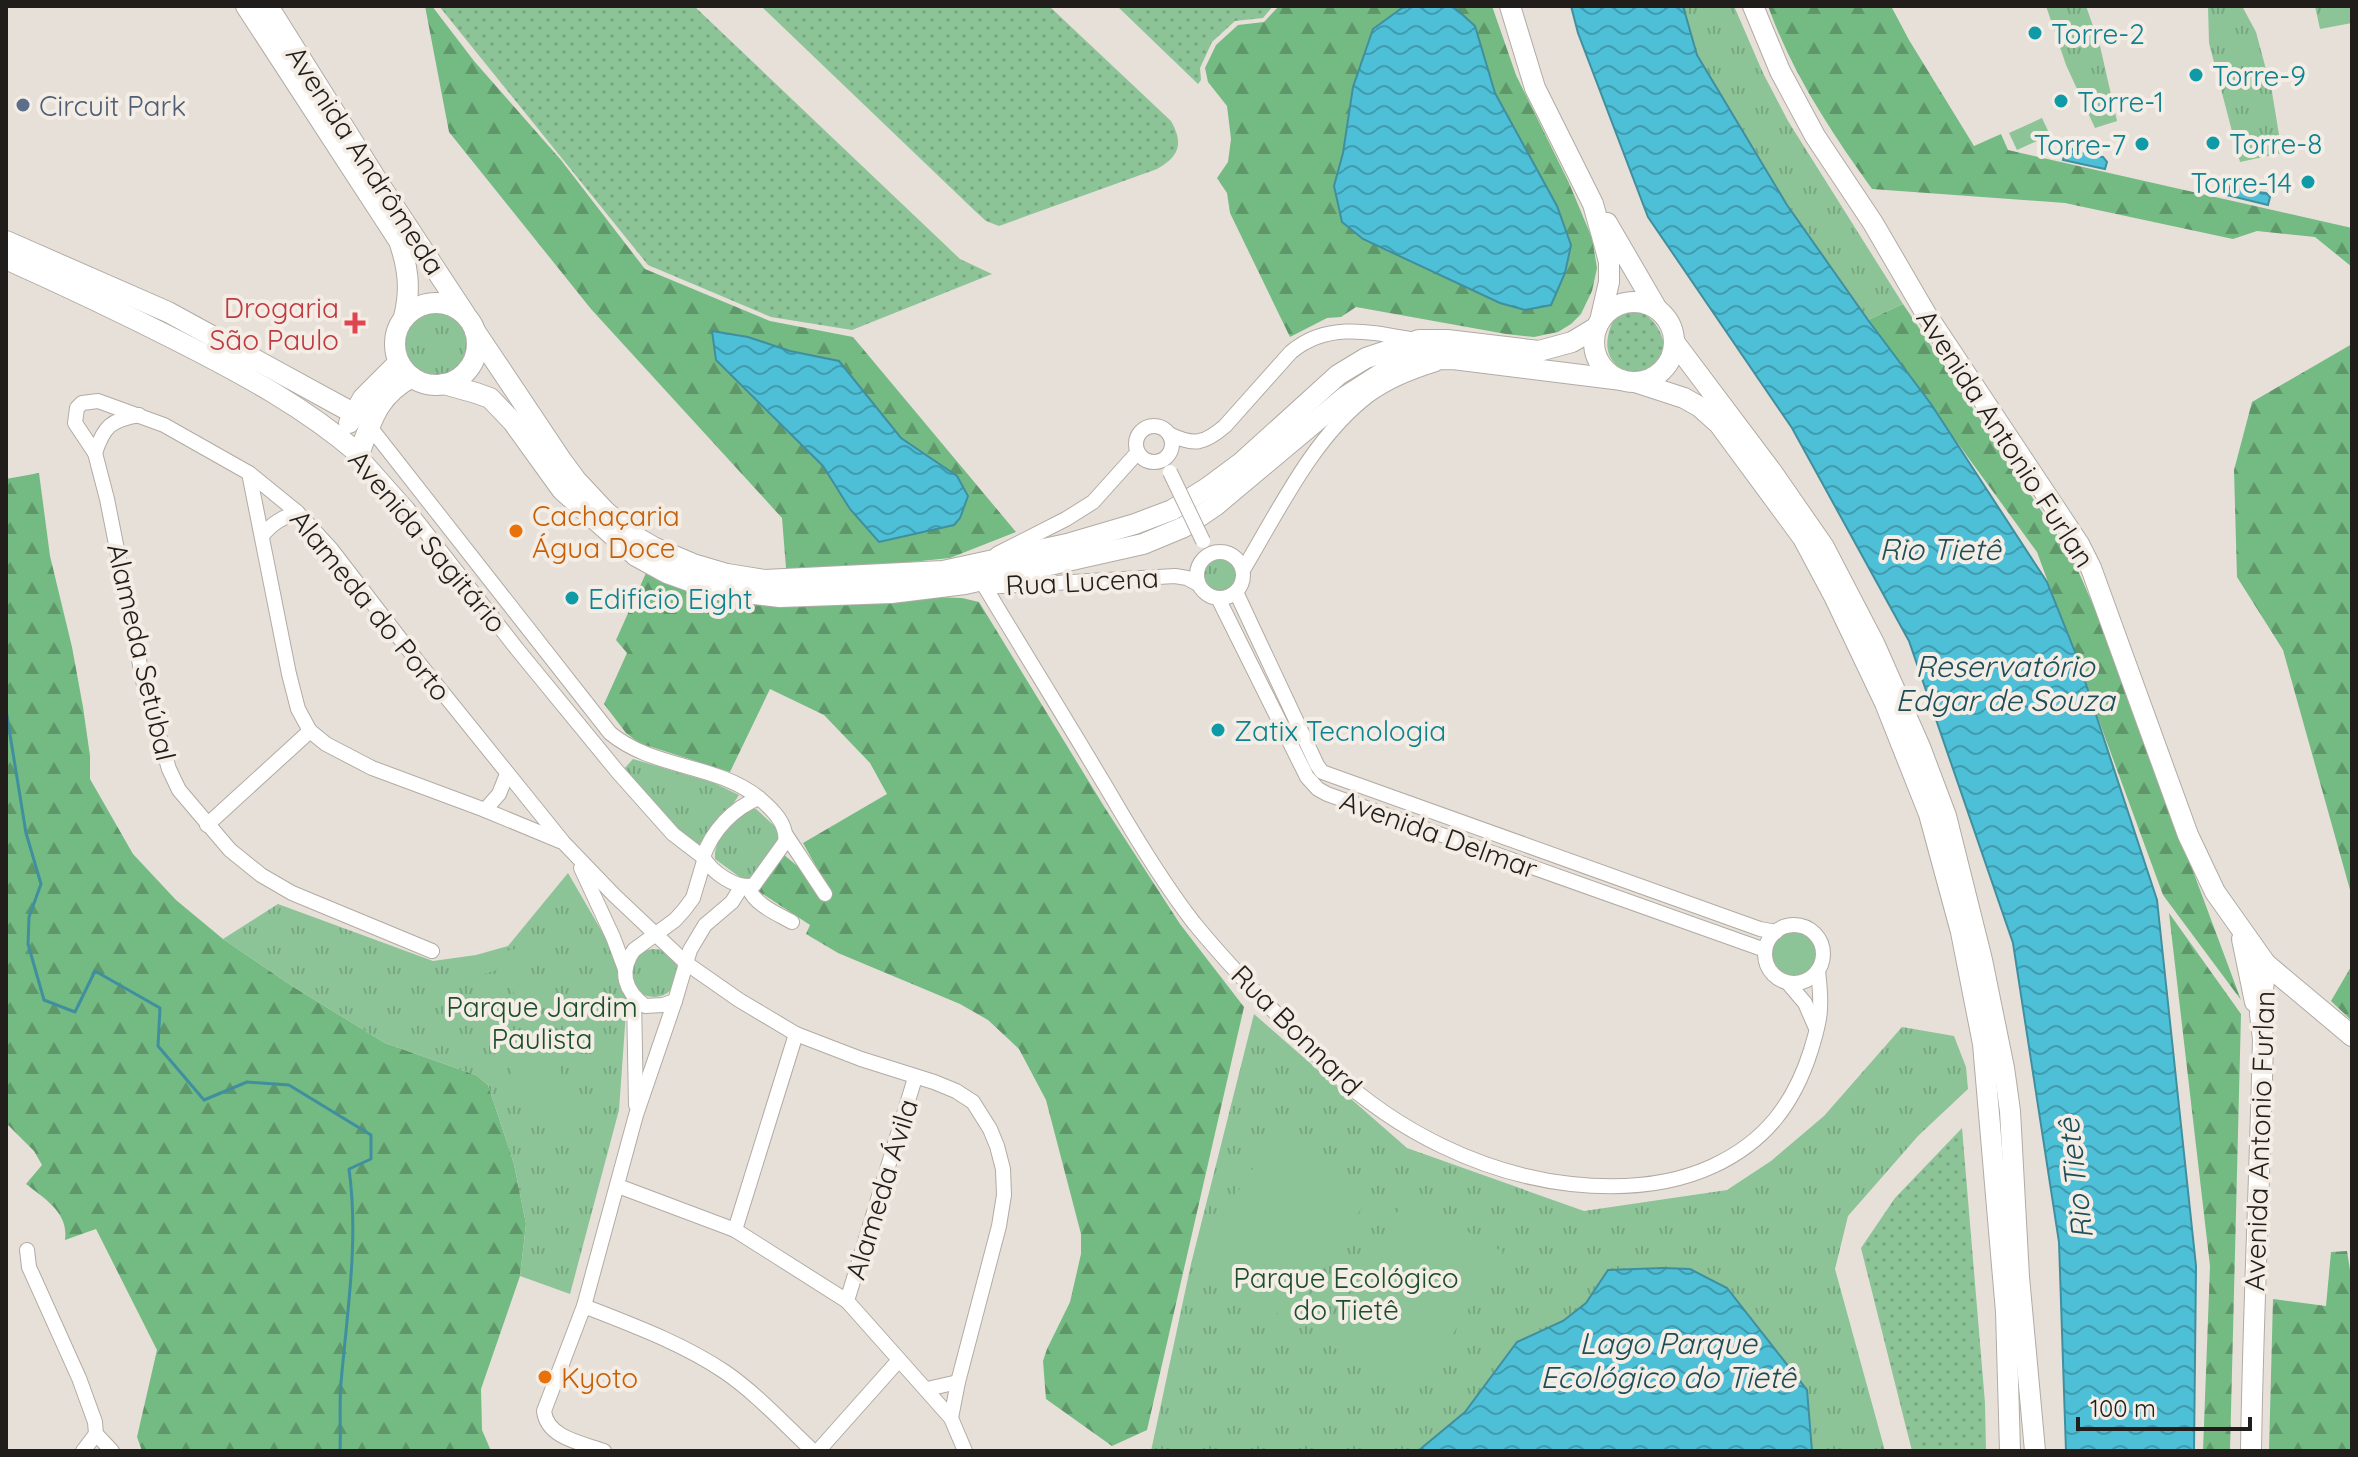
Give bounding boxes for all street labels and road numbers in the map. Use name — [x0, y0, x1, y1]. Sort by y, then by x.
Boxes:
street label: Avenida Andrômeda — [279, 39, 453, 281]
street label: Avenida Antonio Furlan — [1909, 302, 2103, 574]
street label: Avenida Sagitário — [341, 442, 515, 640]
street label: Alameda do Porto — [283, 502, 459, 708]
street label: Alameda Setúbal — [100, 540, 184, 764]
street label: Rua Lucena — [1005, 560, 1159, 602]
street label: Avenida Delmar — [1336, 782, 1543, 886]
street label: Rua Bonnard — [1224, 957, 1370, 1103]
street label: Avenida Antonio Furlan — [2236, 990, 2282, 1292]
street label: Alameda Ávila — [837, 1095, 925, 1283]

